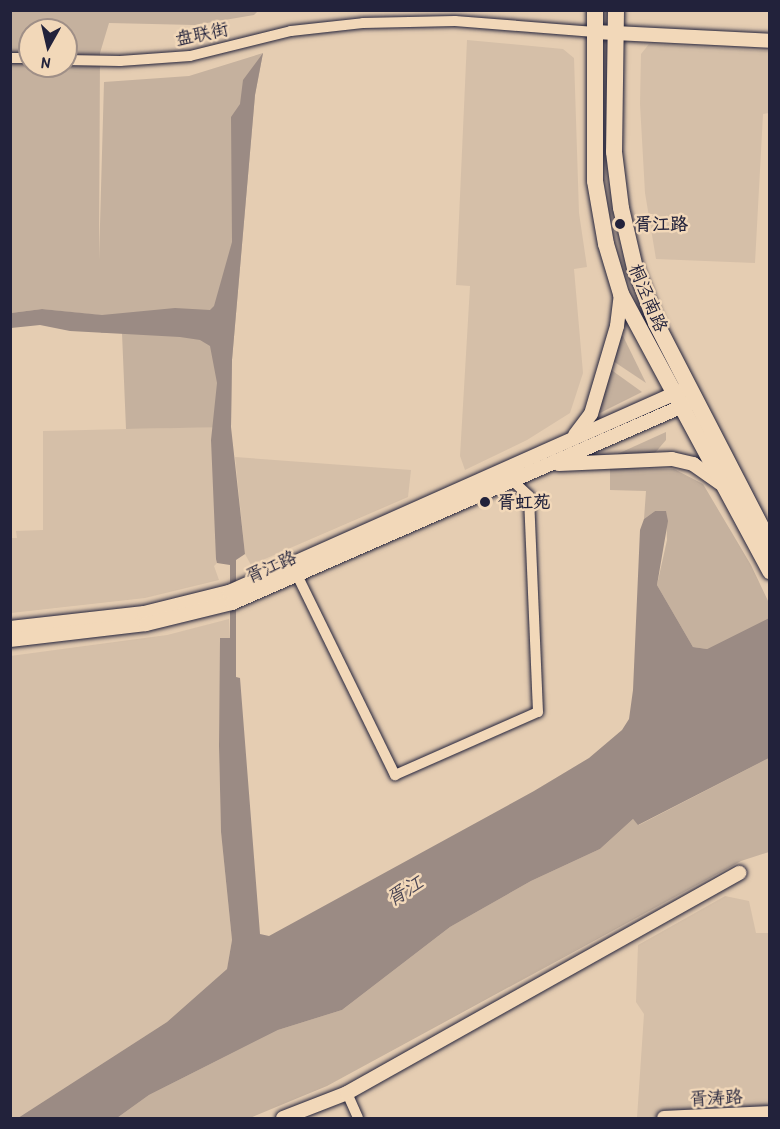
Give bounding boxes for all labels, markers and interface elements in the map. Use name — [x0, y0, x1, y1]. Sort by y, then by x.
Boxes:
north arrow — [18, 18, 78, 78]
street label: 盘联街 — [173, 18, 231, 50]
text: N — [40, 52, 52, 75]
place label: 胥江路 — [634, 213, 688, 235]
marker: 胥江路 — [611, 215, 629, 233]
street label: 桐泾南路 — [624, 261, 672, 335]
place label: 胥虹苑 — [497, 491, 551, 513]
marker: 胥虹苑 — [478, 495, 492, 509]
street label: 胥江路 — [242, 546, 300, 588]
water label: 胥江 — [381, 869, 427, 911]
street label: 胥涛路 — [688, 1086, 744, 1110]

